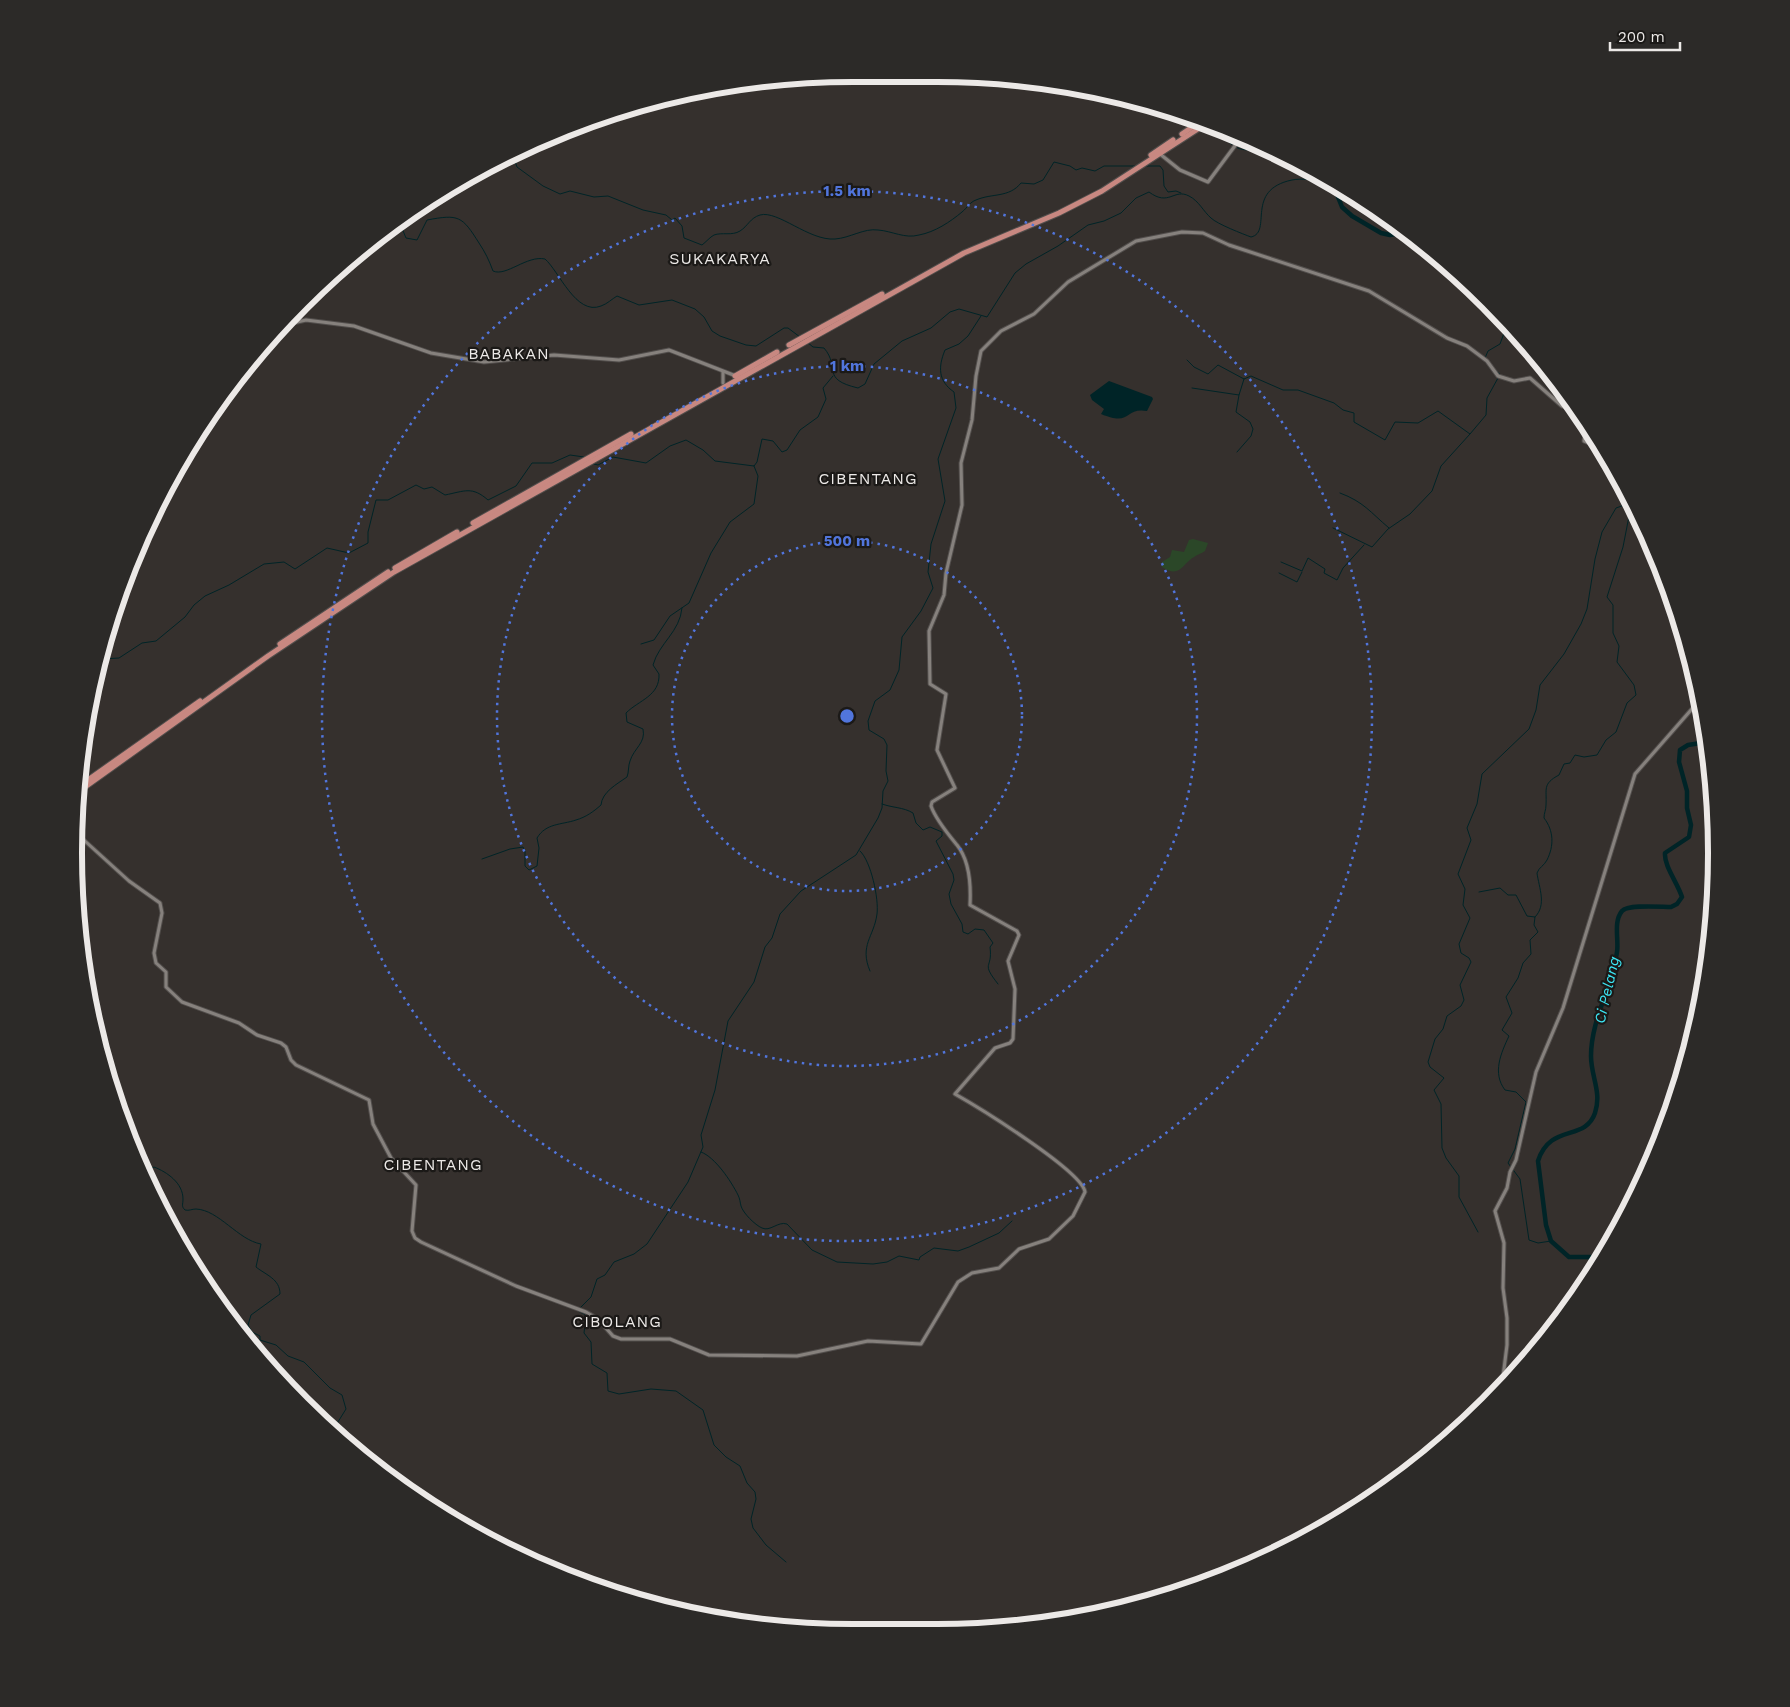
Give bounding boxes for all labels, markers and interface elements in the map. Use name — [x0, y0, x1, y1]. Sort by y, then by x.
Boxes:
scale bar — [1610, 20, 1680, 52]
text: 200 m — [1618, 28, 1665, 46]
text: 1.5 km — [823, 182, 871, 200]
district label: SUKAKARYA — [669, 249, 771, 268]
district label: BABAKAN — [468, 344, 550, 363]
text: 1 km — [830, 357, 864, 375]
district label: CIBENTANG — [818, 469, 918, 488]
text: 500 m — [824, 532, 870, 550]
centre of rings — [838, 707, 856, 725]
water label: Ci Pelang — [1591, 955, 1623, 1025]
district label: CIBENTANG — [383, 1155, 483, 1174]
district label: CIBOLANG — [572, 1312, 662, 1331]

